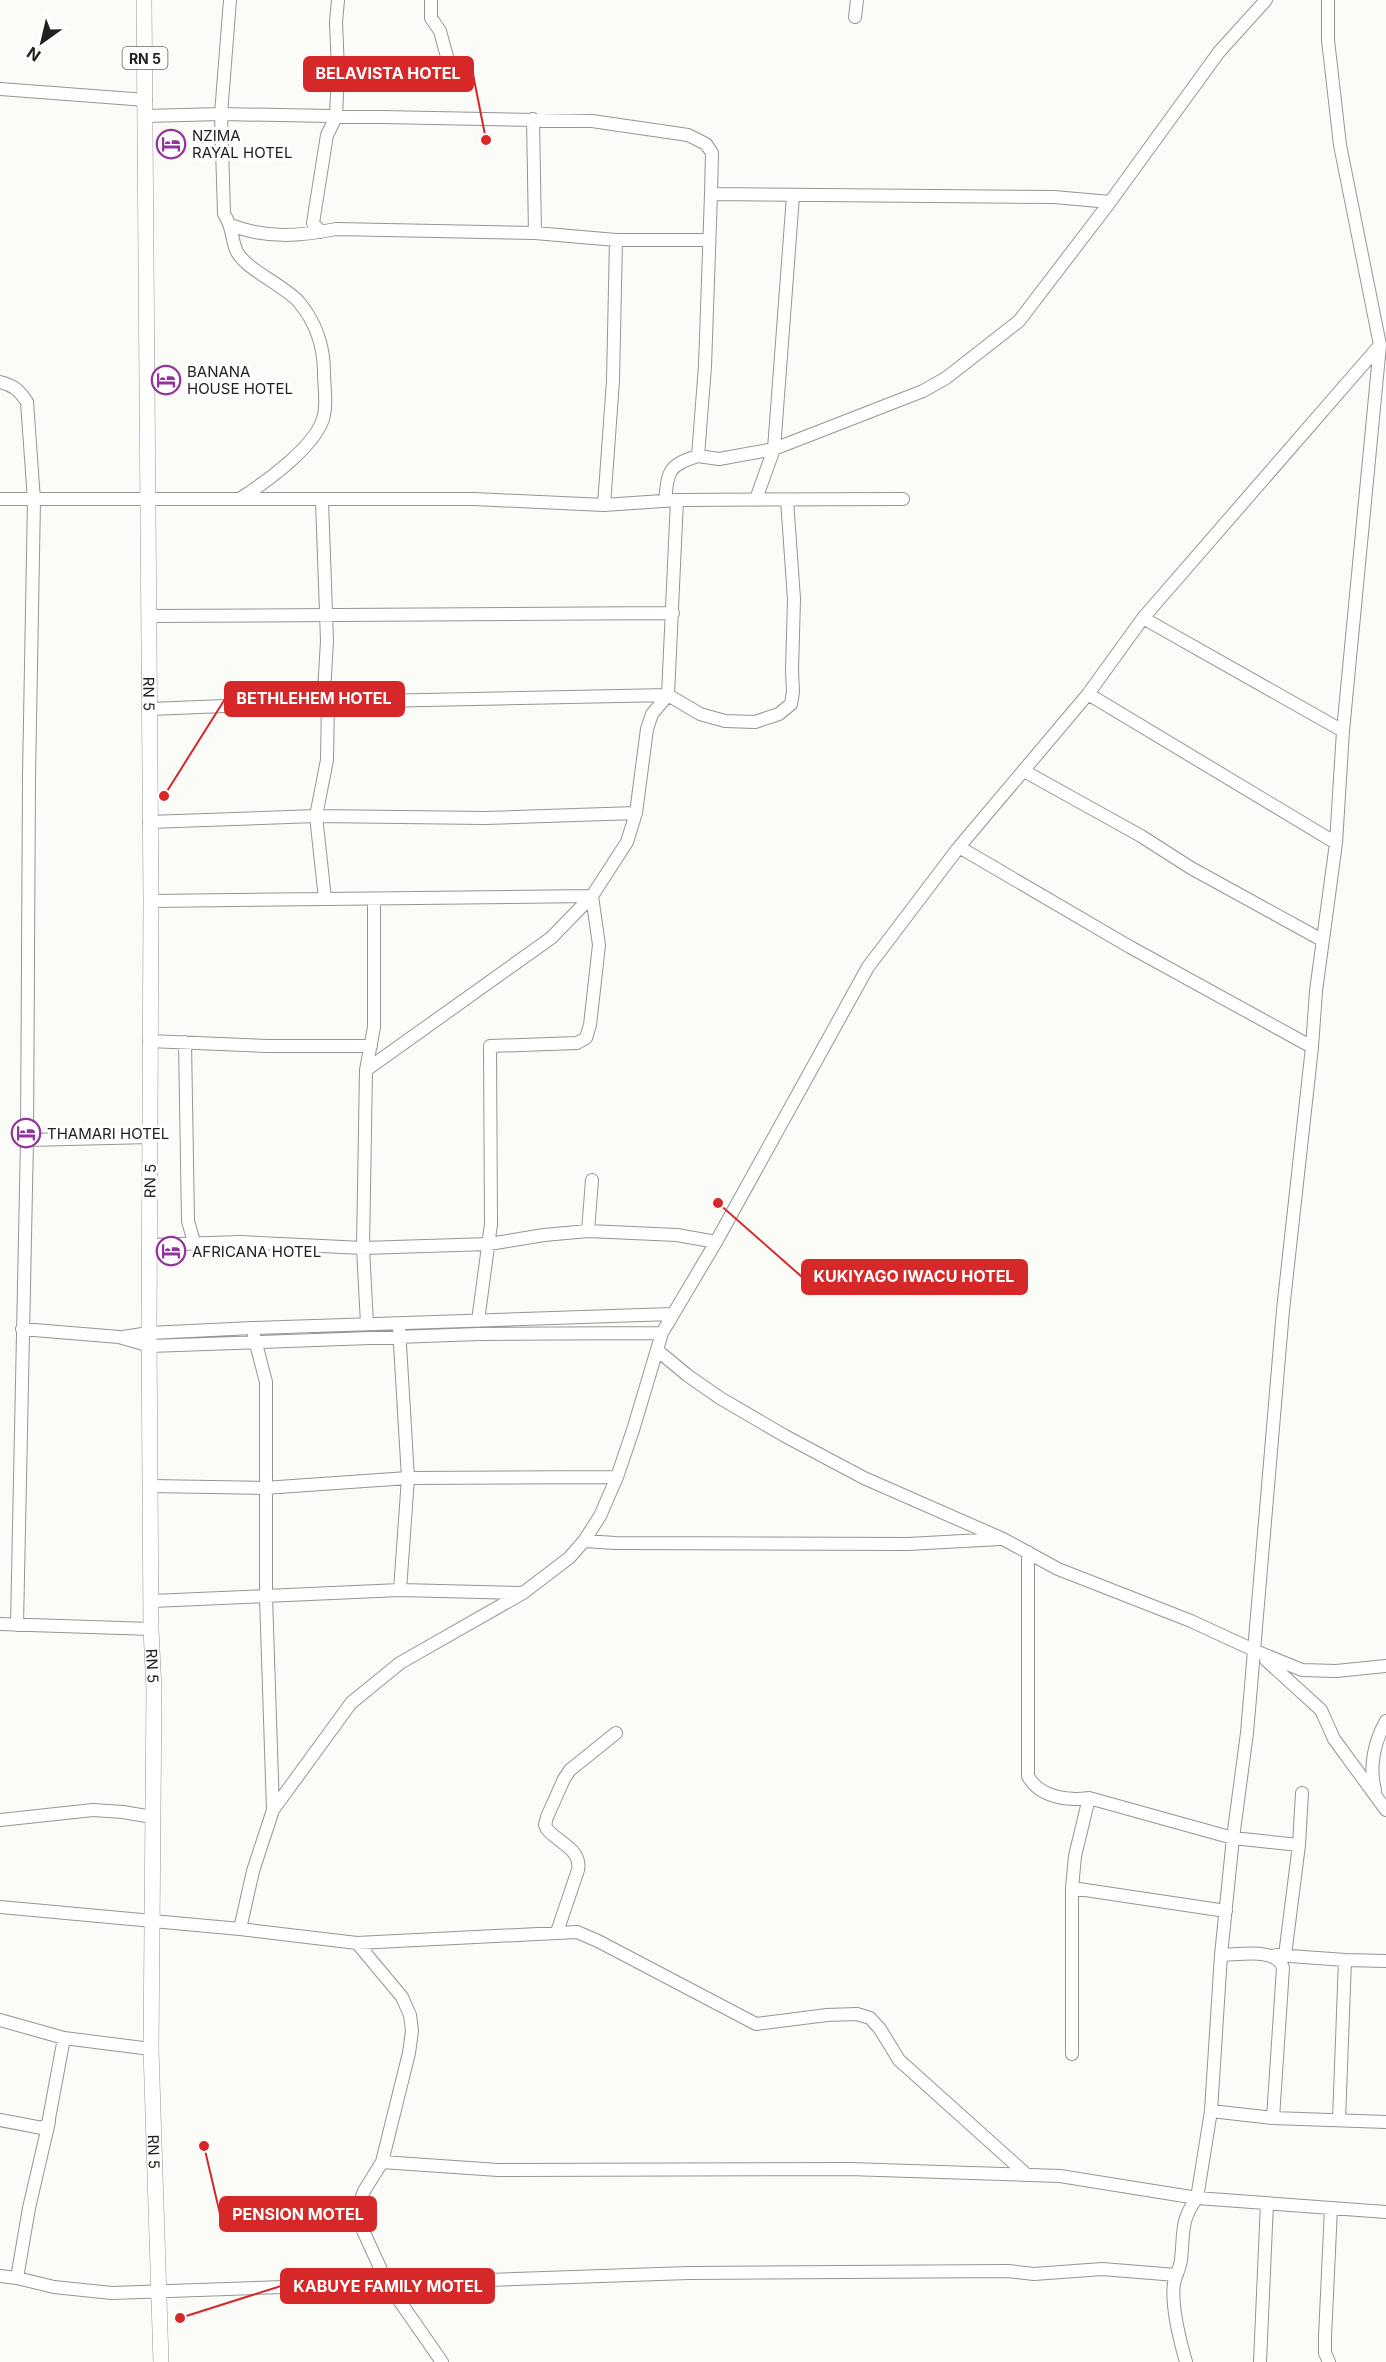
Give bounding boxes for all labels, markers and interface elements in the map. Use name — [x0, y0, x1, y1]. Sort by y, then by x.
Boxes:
north arrow — [12, 12, 72, 72]
text: N — [23, 43, 44, 66]
road number: RN 5 — [122, 47, 168, 69]
callout: BELAVISTA HOTEL — [304, 57, 473, 91]
text: BELAVISTA HOTEL — [315, 63, 461, 83]
place label: NZIMA RAYAL HOTEL — [192, 126, 292, 162]
hotel icon: NZIMA RAYAL HOTEL — [155, 128, 187, 160]
place label: BANANA HOUSE HOTEL — [187, 362, 293, 398]
hotel icon: BANANA HOUSE HOTEL — [150, 364, 182, 396]
street label: RN 5 — [140, 677, 159, 711]
callout: BETHLEHEM HOTEL — [225, 682, 404, 716]
text: BETHLEHEM HOTEL — [236, 688, 392, 708]
hotel icon: THAMARI HOTEL — [10, 1117, 42, 1149]
place label: THAMARI HOTEL — [47, 1124, 169, 1143]
street label: RN 5 — [140, 1164, 160, 1198]
hotel icon: AFRICANA HOTEL — [155, 1235, 187, 1267]
place label: AFRICANA HOTEL — [192, 1242, 321, 1261]
callout: KUKIYAGO IWACU HOTEL — [802, 1260, 1027, 1294]
text: KUKIYAGO IWACU HOTEL — [814, 1266, 1014, 1286]
street label: RN 5 — [142, 1648, 163, 1684]
street label: RN 5 — [144, 2134, 164, 2169]
callout: PENSION MOTEL — [220, 2197, 376, 2231]
text: PENSION MOTEL — [232, 2204, 364, 2224]
callout: KABUYE FAMILY MOTEL — [281, 2269, 494, 2303]
text: KABUYE FAMILY MOTEL — [293, 2276, 483, 2296]

